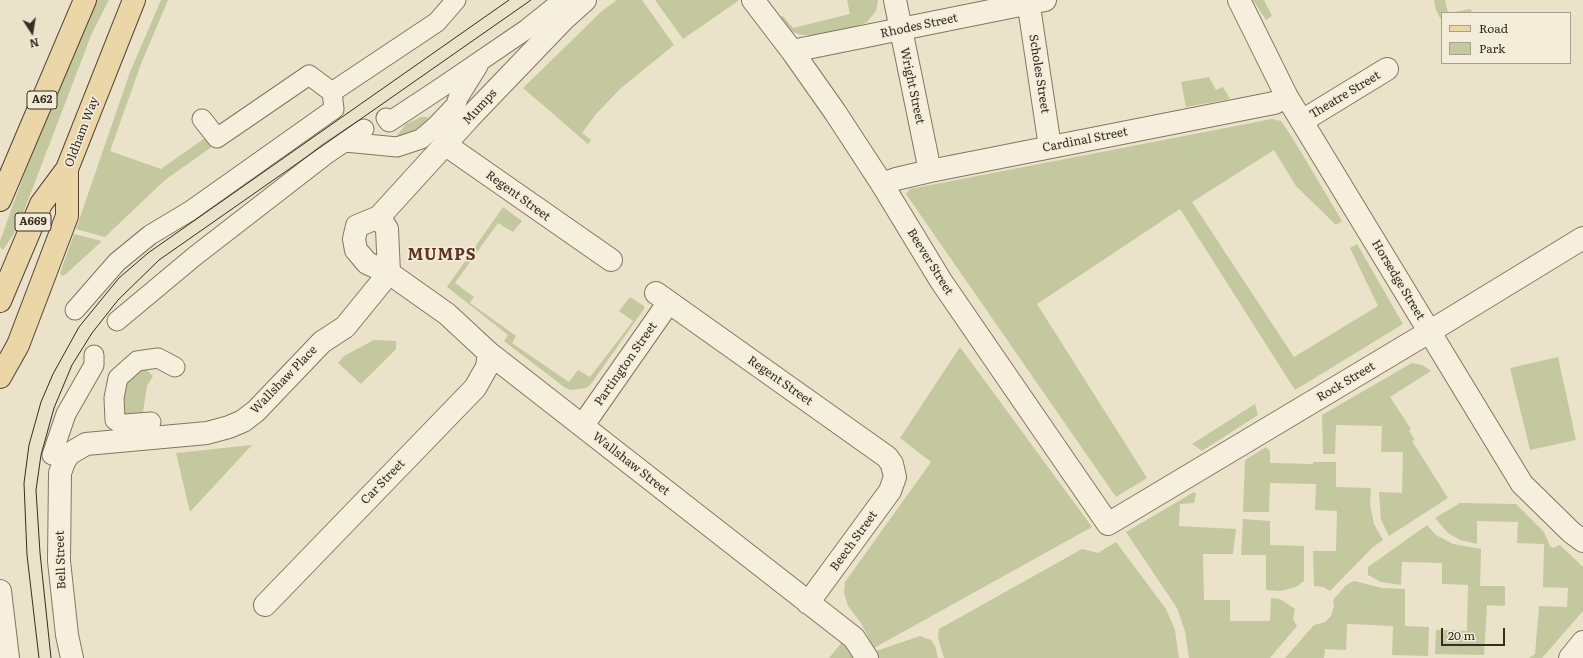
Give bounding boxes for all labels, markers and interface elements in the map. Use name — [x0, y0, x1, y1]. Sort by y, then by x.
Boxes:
street label: Rhodes Street — [879, 11, 959, 41]
north arrow — [12, 12, 52, 52]
legend — [1441, 12, 1571, 64]
text: Road — [1479, 19, 1508, 37]
street label: Scholes Street — [1026, 33, 1052, 115]
text: N — [28, 35, 41, 53]
text: Park — [1479, 39, 1505, 57]
street label: Wright Street — [897, 46, 927, 126]
street label: Theatre Street — [1307, 68, 1383, 122]
street label: Mumps — [460, 86, 500, 128]
road number: A62 — [27, 91, 57, 109]
street label: Oldham Way — [62, 95, 102, 169]
street label: Cardinal Street — [1041, 125, 1129, 155]
street label: Regent Street — [483, 168, 553, 224]
road number: A669 — [15, 213, 51, 231]
street label: Beever Street — [904, 226, 956, 298]
street label: Horsedge Street — [1368, 237, 1428, 323]
district label: MUMPS — [407, 245, 477, 265]
street label: Partington Street — [592, 319, 660, 409]
street label: Wallshaw Place — [248, 343, 320, 417]
street label: Regent Street — [745, 353, 815, 409]
street label: Rock Street — [1314, 359, 1378, 405]
street label: Wallshaw Street — [590, 429, 672, 499]
street label: Car Street — [358, 456, 408, 508]
street label: Beech Street — [827, 508, 881, 574]
street label: Bell Street — [53, 530, 69, 590]
scale bar — [1443, 620, 1507, 646]
text: 20 m — [1448, 626, 1475, 644]

